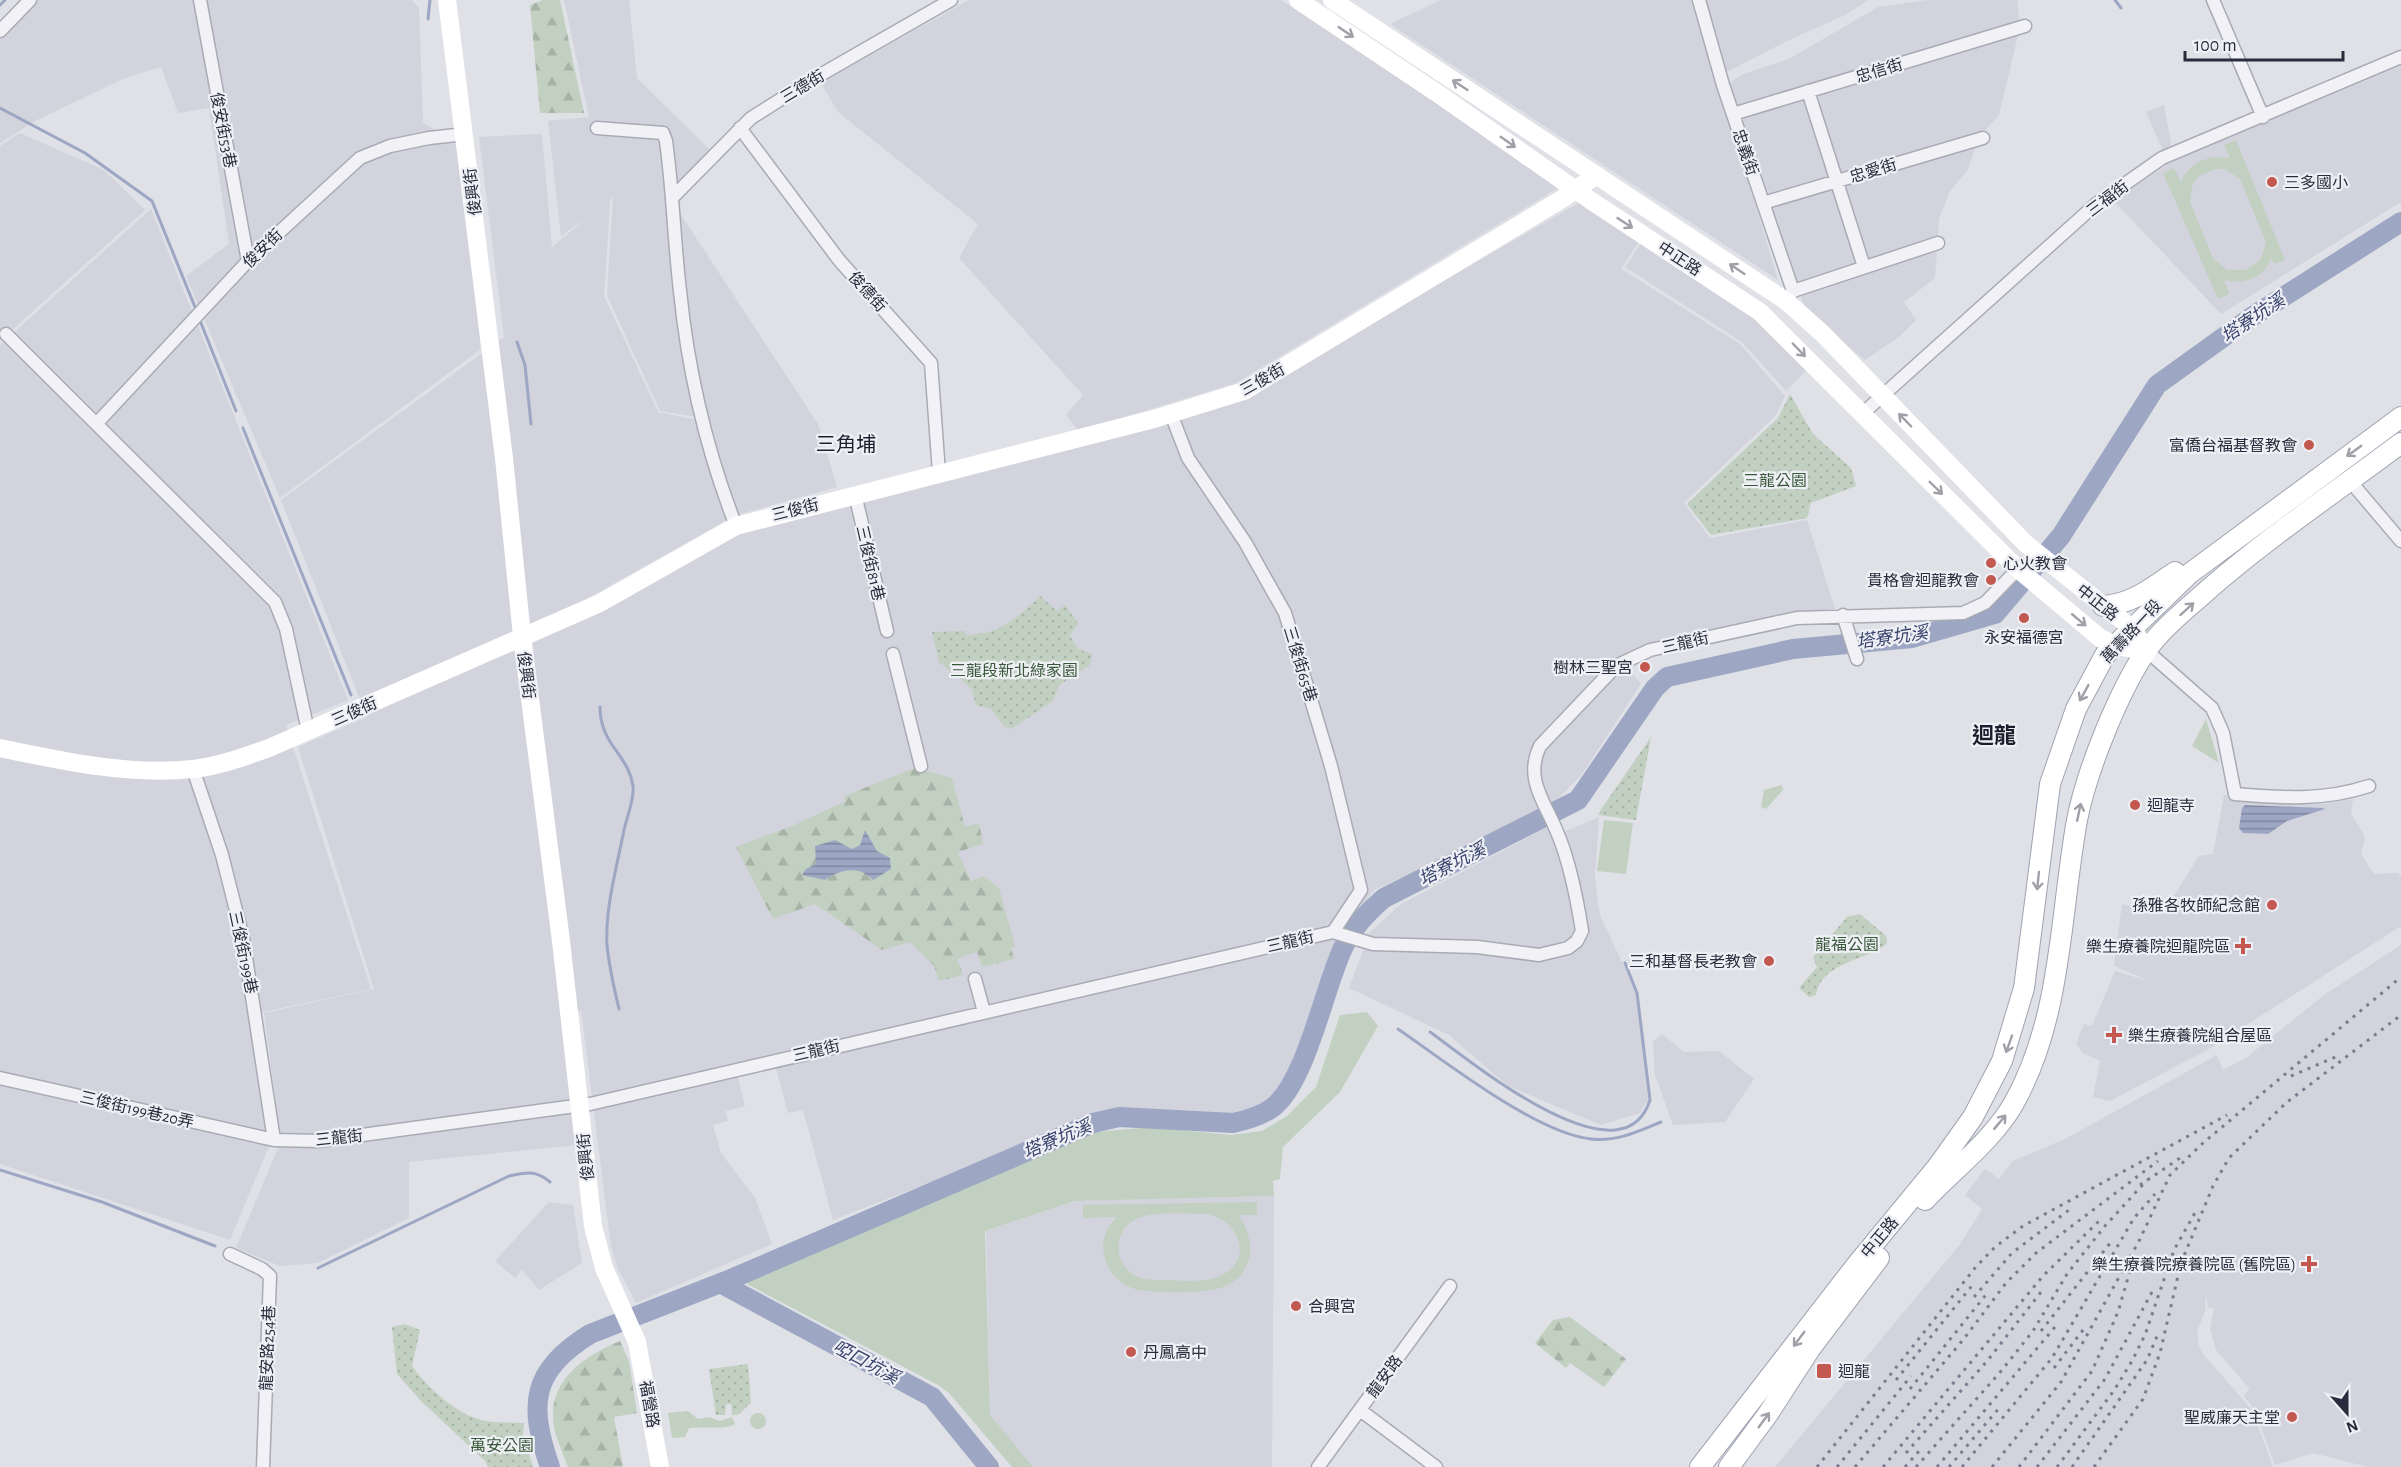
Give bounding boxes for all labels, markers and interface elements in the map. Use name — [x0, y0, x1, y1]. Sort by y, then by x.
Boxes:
scale bar — [2185, 24, 2342, 62]
one-way arrow — [1338, 26, 1355, 39]
text: 100 m — [2194, 37, 2237, 55]
street label: 忠信街 — [1854, 55, 1905, 86]
street label: 三德街 — [777, 67, 827, 106]
one-way arrow — [1452, 79, 1469, 91]
street label: 俊安街53巷 — [208, 91, 239, 170]
street label: 忠義街 — [1730, 127, 1761, 178]
one-way arrow — [1499, 136, 1516, 148]
street label: 忠愛街 — [1848, 155, 1899, 186]
street label: 俊興街 — [461, 167, 484, 217]
place label: 三多國小 — [2284, 174, 2348, 191]
marker: 三多國小 — [2265, 175, 2279, 189]
street label: 三福街 — [2083, 177, 2132, 220]
one-way arrow — [1616, 217, 1633, 229]
street label: 俊安街 — [239, 226, 286, 271]
street label: 中正路 — [1655, 238, 1704, 279]
one-way arrow — [1730, 263, 1746, 275]
street label: 俊德街 — [845, 268, 890, 315]
water label: 塔寮坑溪 — [2218, 288, 2291, 346]
one-way arrow — [1791, 342, 1806, 357]
street label: 三俊街 — [1237, 360, 1287, 399]
one-way arrow — [1897, 413, 1912, 428]
district label: 三角埔 — [816, 434, 876, 455]
place label: 富僑台福基督教會 — [2169, 437, 2297, 454]
marker: 富僑台福基督教會 — [2302, 438, 2316, 452]
one-way arrow — [2346, 445, 2362, 458]
park label: 三龍公園 — [1743, 472, 1807, 489]
one-way arrow — [1928, 481, 1943, 495]
street label: 三俊街 — [770, 495, 820, 524]
street label: 三俊街81巷 — [854, 524, 887, 603]
place label: 心火教會 — [2003, 555, 2067, 572]
marker: 心火教會 — [1984, 556, 1998, 570]
place label: 貴格會迴龍教會 — [1867, 572, 1979, 589]
marker: 貴格會迴龍教會 — [1984, 573, 1998, 587]
street label: 中正路 — [2074, 581, 2122, 624]
street label: 萬壽路一段 — [2098, 596, 2165, 666]
one-way arrow — [2179, 602, 2194, 616]
marker: 永安福德宮 — [2017, 611, 2031, 625]
one-way arrow — [2071, 613, 2086, 627]
water label: 塔寮坑溪 — [1855, 622, 1932, 652]
street label: 三俊街65巷 — [1281, 624, 1320, 704]
street label: 三龍街 — [1660, 629, 1710, 656]
place label: 永安福德宮 — [1984, 629, 2064, 646]
street label: 俊興街 — [515, 650, 538, 700]
place label: 樹林三聖宮 — [1553, 659, 1633, 676]
marker: 樹林三聖宮 — [1638, 660, 1652, 674]
park label: 三龍段新北綠家園 — [950, 662, 1078, 679]
one-way arrow — [2078, 684, 2089, 702]
street label: 三俊街 — [329, 694, 380, 729]
district label: 迴龍 — [1972, 724, 2016, 747]
place label: 迴龍寺 — [2147, 797, 2195, 814]
marker: 迴龍寺 — [2128, 798, 2142, 812]
one-way arrow — [2074, 803, 2086, 822]
water label: 塔寮坑溪 — [1415, 837, 1491, 889]
one-way arrow — [2032, 871, 2043, 891]
place label: 孫雅各牧師紀念館 — [2132, 896, 2260, 914]
marker: 孫雅各牧師紀念館 — [2265, 898, 2279, 912]
street label: 三俊街199巷 — [226, 909, 261, 995]
street label: 三龍街 — [1265, 928, 1315, 955]
park label: 龍福公園 — [1815, 936, 1879, 953]
marker: 樂生療養院迴龍院區 — [2234, 937, 2252, 955]
place label: 樂生療養院迴龍院區 — [2086, 938, 2230, 955]
place label: 三和基督長老教會 — [1629, 953, 1757, 970]
marker: 三和基督長老教會 — [1762, 954, 1776, 968]
marker: 樂生療養院組合屋區 — [2105, 1026, 2123, 1044]
place label: 樂生療養院組合屋區 — [2128, 1027, 2272, 1044]
one-way arrow — [2002, 1035, 2013, 1053]
street label: 三龍街 — [791, 1037, 841, 1064]
street label: 三俊街199巷20弄 — [78, 1088, 195, 1131]
water label: 塔寮坑溪 — [1020, 1115, 1097, 1162]
one-way arrow — [1993, 1115, 2006, 1131]
street label: 三龍街 — [314, 1127, 364, 1148]
street label: 俊興街 — [575, 1132, 596, 1182]
street label: 中正路 — [1857, 1213, 1901, 1261]
marker: 樂生療養院療養院區 (舊院區) — [2300, 1255, 2318, 1273]
place label: 樂生療養院療養院區 (舊院區) — [2092, 1256, 2296, 1273]
place label: 合興宮 — [1308, 1298, 1356, 1315]
marker: 合興宮 — [1289, 1299, 1303, 1313]
street label: 龍安路254巷 — [258, 1305, 277, 1391]
one-way arrow — [1793, 1330, 1805, 1346]
water label: 啞口坑溪 — [830, 1336, 905, 1389]
place label: 丹鳳高中 — [1143, 1344, 1207, 1361]
marker: 丹鳳高中 — [1124, 1345, 1138, 1359]
street label: 龍安路 — [1363, 1352, 1405, 1401]
marker: 迴龍 — [1815, 1362, 1833, 1380]
place label: 迴龍 — [1838, 1363, 1870, 1380]
street label: 福營路 — [637, 1379, 662, 1429]
north arrow — [2317, 1383, 2377, 1443]
place label: 聖威廉天主堂 — [2184, 1409, 2280, 1426]
marker: 聖威廉天主堂 — [2285, 1410, 2299, 1424]
one-way arrow — [1758, 1413, 1770, 1429]
text: N — [2344, 1417, 2360, 1436]
park label: 萬安公園 — [470, 1437, 534, 1454]

